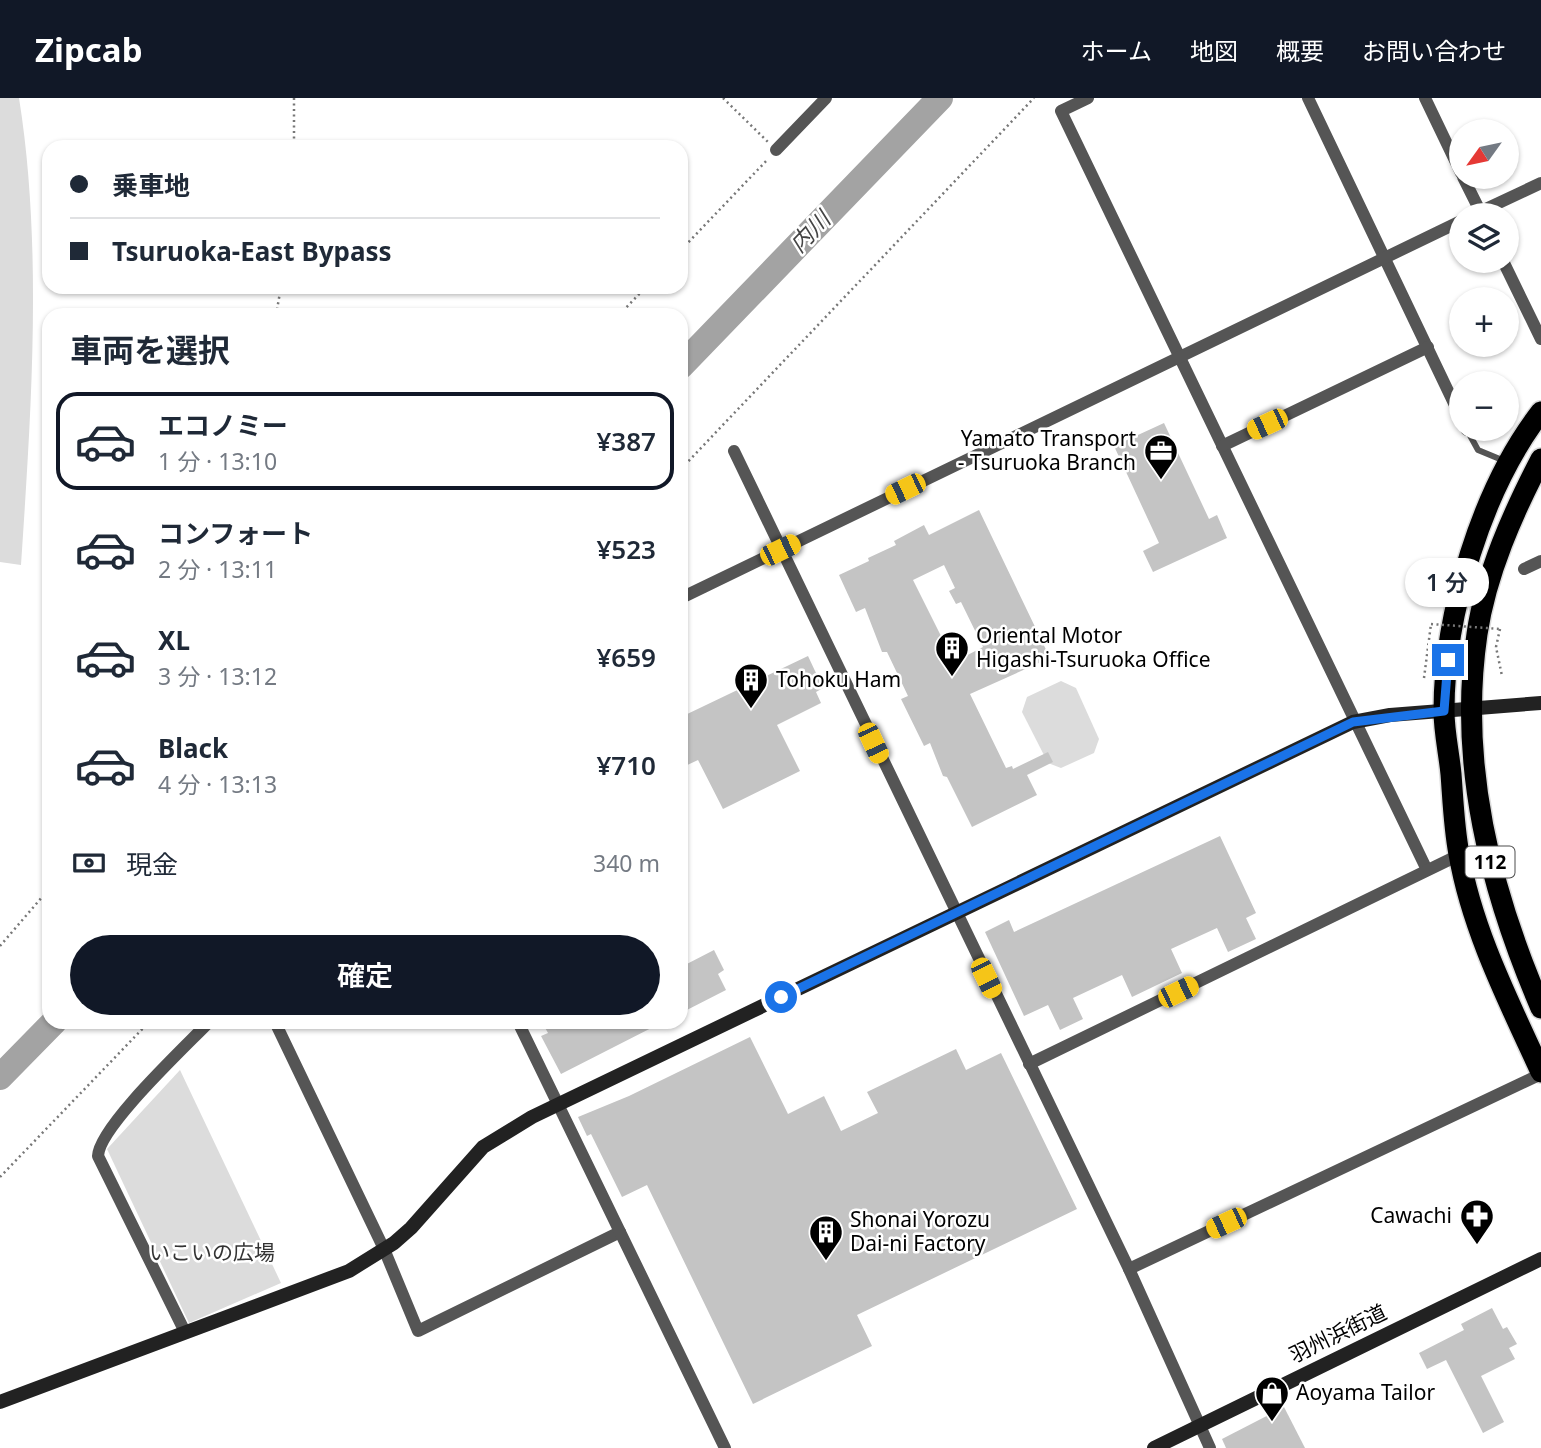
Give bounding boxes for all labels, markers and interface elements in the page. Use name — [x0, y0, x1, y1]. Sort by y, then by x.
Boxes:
text: Zipcab — [35, 27, 142, 72]
text: ホーム — [1081, 34, 1152, 67]
text: 地図 — [1190, 34, 1238, 67]
text: 概要 — [1276, 34, 1324, 67]
text: お問い合わせ — [1362, 34, 1506, 67]
north arrow — [1449, 119, 1519, 189]
map controls — [1449, 119, 1519, 441]
text: 乗車地 — [112, 167, 190, 203]
water label: 内川 — [782, 201, 839, 259]
button: layers — [1449, 203, 1519, 273]
text: Tsuruoka-East Bypass — [112, 233, 392, 269]
button: + — [1449, 287, 1519, 357]
text: 車両を選択 — [70, 328, 230, 371]
button: − — [1449, 371, 1519, 441]
car — [1244, 406, 1291, 442]
text: エコノミー — [158, 407, 288, 443]
icon: car — [74, 410, 137, 473]
text: ¥387 — [597, 423, 656, 459]
place label: Yamato Transport - Tsuruoka Branch — [958, 424, 1136, 476]
office icon: Yamato Transport - Tsuruoka Branch — [1142, 432, 1180, 481]
text: 1 分 · 13:10 — [158, 445, 277, 477]
car — [882, 470, 929, 508]
text: コンフォート — [158, 515, 313, 551]
icon: car — [74, 518, 137, 581]
text: ¥523 — [597, 531, 656, 567]
car — [757, 531, 804, 569]
text: 2 分 · 13:11 — [158, 553, 277, 585]
callout: 1 分 — [1406, 559, 1490, 608]
text: 1 分 — [1426, 566, 1468, 598]
place label: Oriental Motor Higashi-Tsuruoka Office — [976, 621, 1211, 673]
text: XL — [158, 622, 190, 658]
icon: car — [74, 626, 137, 689]
building icon: Oriental Motor Higashi-Tsuruoka Office — [933, 629, 971, 678]
text: ¥659 — [597, 639, 656, 675]
route end — [1432, 644, 1464, 676]
text: 3 分 · 13:12 — [158, 660, 277, 692]
building icon: Tohoku Ham — [732, 661, 770, 710]
place label: Tohoku Ham — [776, 665, 901, 693]
car — [855, 720, 892, 766]
text: Black — [158, 730, 228, 766]
icon: car — [74, 734, 137, 797]
text: ¥710 — [597, 747, 656, 783]
text: 4 分 · 13:13 — [158, 768, 277, 800]
icon: cash — [70, 844, 108, 882]
text: 現金 — [126, 846, 178, 882]
road number: 112 — [1466, 846, 1514, 877]
text: 340 m — [593, 847, 660, 879]
button: 確定 — [70, 935, 660, 1015]
car — [968, 955, 1005, 1001]
car — [1155, 973, 1202, 1011]
route start — [765, 981, 797, 1013]
pharmacy icon: Cawachi — [1458, 1197, 1496, 1246]
place label: Cawachi — [1370, 1201, 1452, 1229]
place label: Shonai Yorozu Dai-ni Factory — [850, 1205, 990, 1257]
car — [1203, 1205, 1250, 1241]
building icon: Shonai Yorozu Dai-ni Factory — [807, 1213, 845, 1262]
park label: いこいの広場 — [149, 1238, 275, 1266]
street label: 羽州浜街道 — [1284, 1298, 1391, 1369]
shop icon: Aoyama Tailor — [1253, 1374, 1291, 1423]
place label: Aoyama Tailor — [1296, 1378, 1435, 1406]

